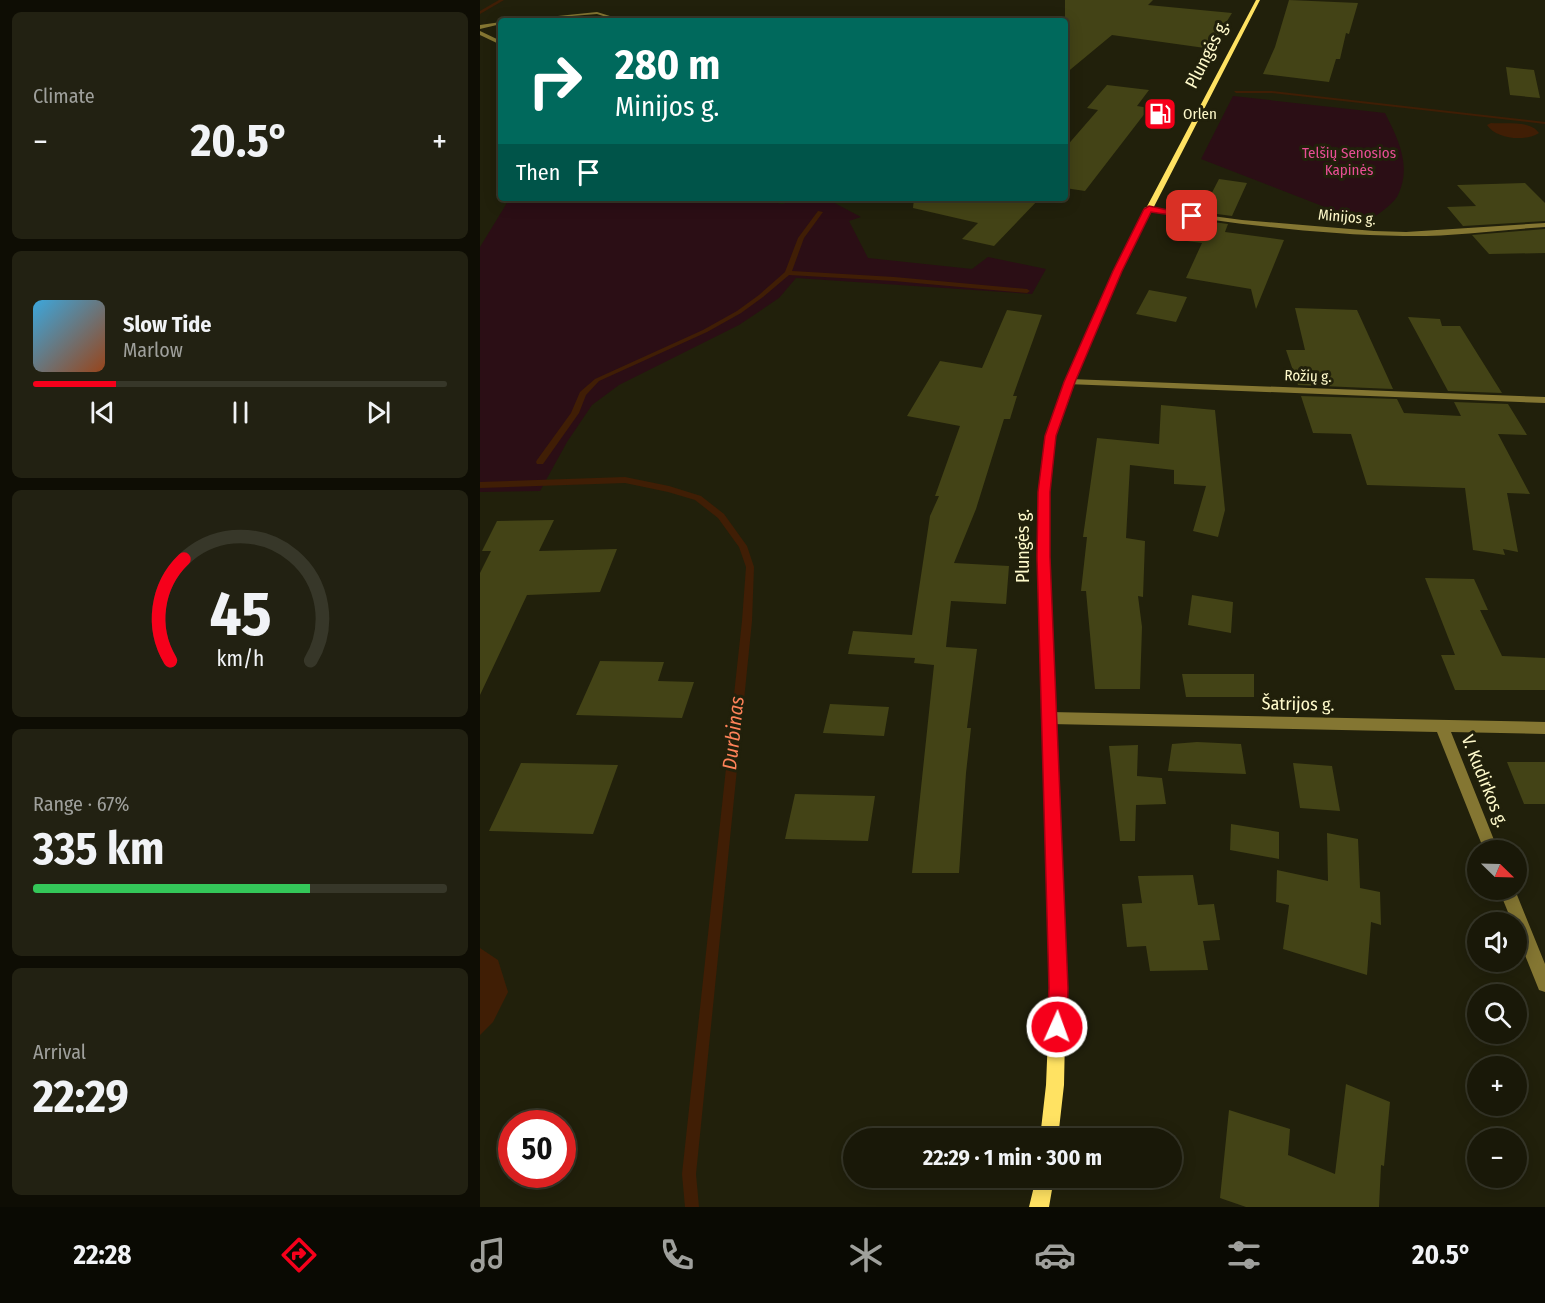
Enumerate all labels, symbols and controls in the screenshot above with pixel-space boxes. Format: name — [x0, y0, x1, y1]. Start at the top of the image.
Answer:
street label: Plungės g. — [1180, 16, 1234, 92]
text: 280 m — [615, 40, 720, 90]
icon: right — [516, 42, 594, 120]
text: Climate — [33, 84, 95, 108]
text: Minijos g. — [615, 91, 719, 123]
fuel station icon: Orlen — [1142, 96, 1178, 132]
place label: Orlen — [1183, 105, 1217, 123]
text: 20.5° — [190, 114, 289, 168]
text: − — [33, 122, 48, 162]
text: + — [432, 122, 447, 162]
park label: Telšių Senosios Kapinės — [1302, 144, 1396, 179]
icon: arrive — [572, 156, 605, 189]
text: Then — [516, 159, 560, 186]
pin — [1166, 190, 1217, 241]
icon: arrive — [1175, 199, 1208, 232]
street label: Minijos g. — [1317, 206, 1377, 228]
text: Slow Tide — [123, 311, 211, 338]
text: Marlow — [123, 338, 183, 362]
street label: Rožių g. — [1284, 366, 1332, 386]
icon: previous — [86, 396, 119, 429]
icon: pause — [224, 396, 257, 429]
icon: next — [362, 396, 395, 429]
street label: Plungės g. — [1012, 509, 1034, 583]
text: 45 — [209, 577, 271, 652]
text: km/h — [216, 646, 264, 672]
street label: Šatrijos g. — [1261, 692, 1335, 716]
water label: Durbinas — [717, 694, 749, 771]
street label: V. Kudirkos g. — [1457, 732, 1514, 830]
text: Range · 67% — [33, 792, 129, 816]
text: 335 km — [33, 822, 164, 876]
north arrow — [1467, 840, 1527, 900]
map controls — [1467, 840, 1527, 1188]
button: sound — [1467, 912, 1527, 972]
button: search — [1467, 984, 1527, 1044]
position arrow — [1025, 995, 1089, 1059]
text: Arrival — [33, 1040, 86, 1064]
button: + — [1467, 1056, 1527, 1116]
text: 22:29 — [33, 1070, 129, 1124]
speed limit sign: 50 — [498, 1110, 576, 1188]
button: − — [1467, 1128, 1527, 1188]
text: 22:29 · 1 min · 300 m — [923, 1144, 1102, 1171]
icon: directions — [278, 1234, 320, 1276]
icon: music — [467, 1234, 509, 1276]
icon: phone — [656, 1234, 698, 1276]
icon: climate — [845, 1234, 887, 1276]
icon: car — [1034, 1234, 1076, 1276]
icon: filters — [1223, 1234, 1265, 1276]
text: 22:28 — [73, 1239, 131, 1271]
text: 20.5° — [1412, 1239, 1471, 1271]

